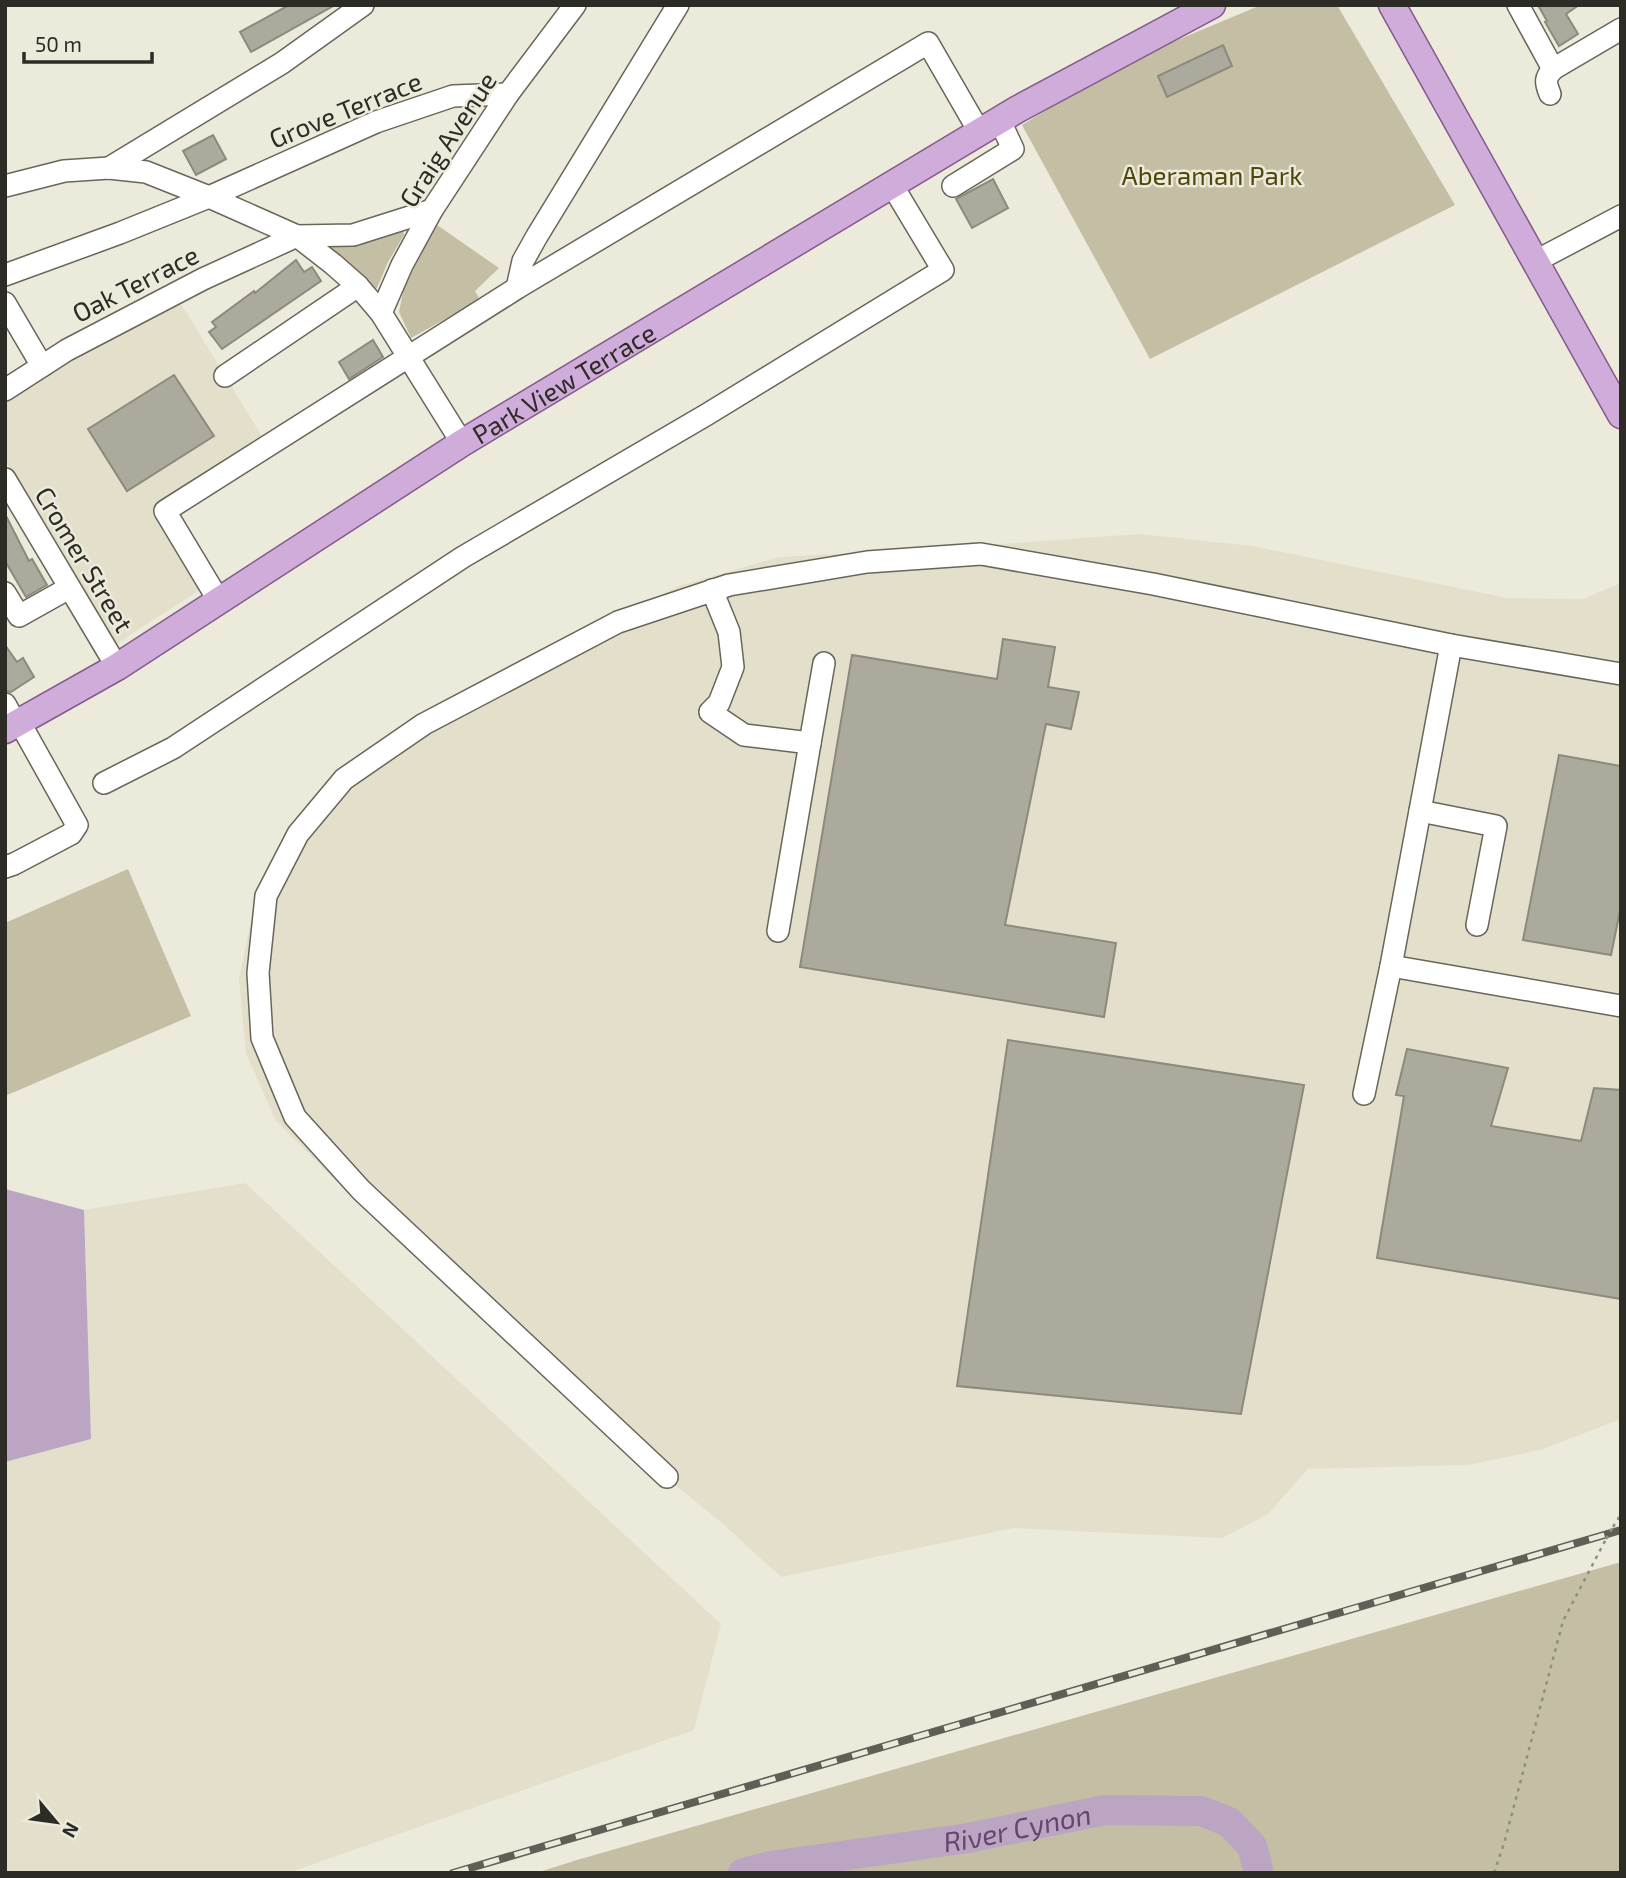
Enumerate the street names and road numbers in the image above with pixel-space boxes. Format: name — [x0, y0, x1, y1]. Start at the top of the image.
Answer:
street label: Grove Terrace — [264, 64, 426, 154]
street label: Graig Avenue — [392, 66, 502, 212]
street label: Oak Terrace — [67, 238, 203, 328]
street label: Park View Terrace — [466, 315, 661, 449]
street label: Cromer Street — [29, 481, 141, 637]

